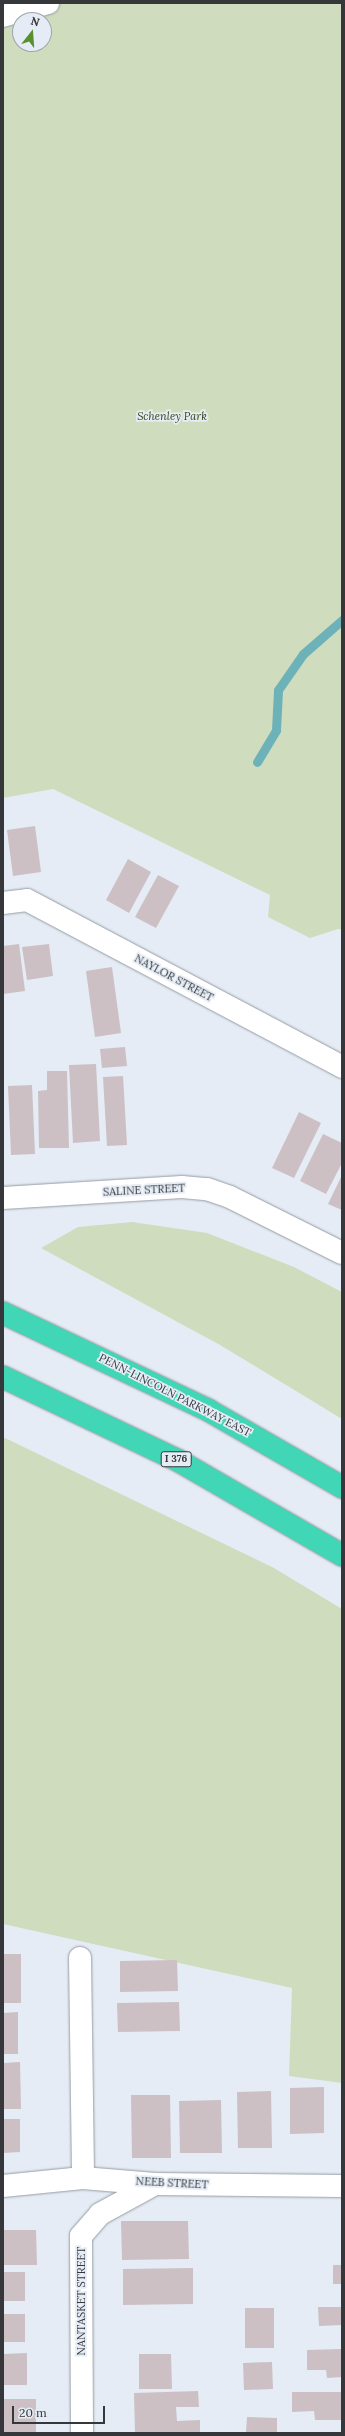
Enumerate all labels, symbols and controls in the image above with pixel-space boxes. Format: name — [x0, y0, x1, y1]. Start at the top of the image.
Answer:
north arrow — [12, 12, 52, 52]
text: N — [29, 14, 41, 29]
park label: Schenley Park — [137, 409, 207, 423]
street label: NAYLOR STREET — [132, 952, 216, 1004]
street label: SALINE STREET — [103, 1181, 185, 1199]
street label: PENN-LINCOLN PARKWAY EAST — [97, 1351, 253, 1439]
road number: I 376 — [160, 1451, 192, 1467]
street label: NEEB STREET — [135, 2175, 209, 2191]
street label: NANTASKET STREET — [74, 2247, 88, 2355]
scale bar — [14, 2398, 107, 2424]
text: 20 m — [19, 2405, 47, 2420]

